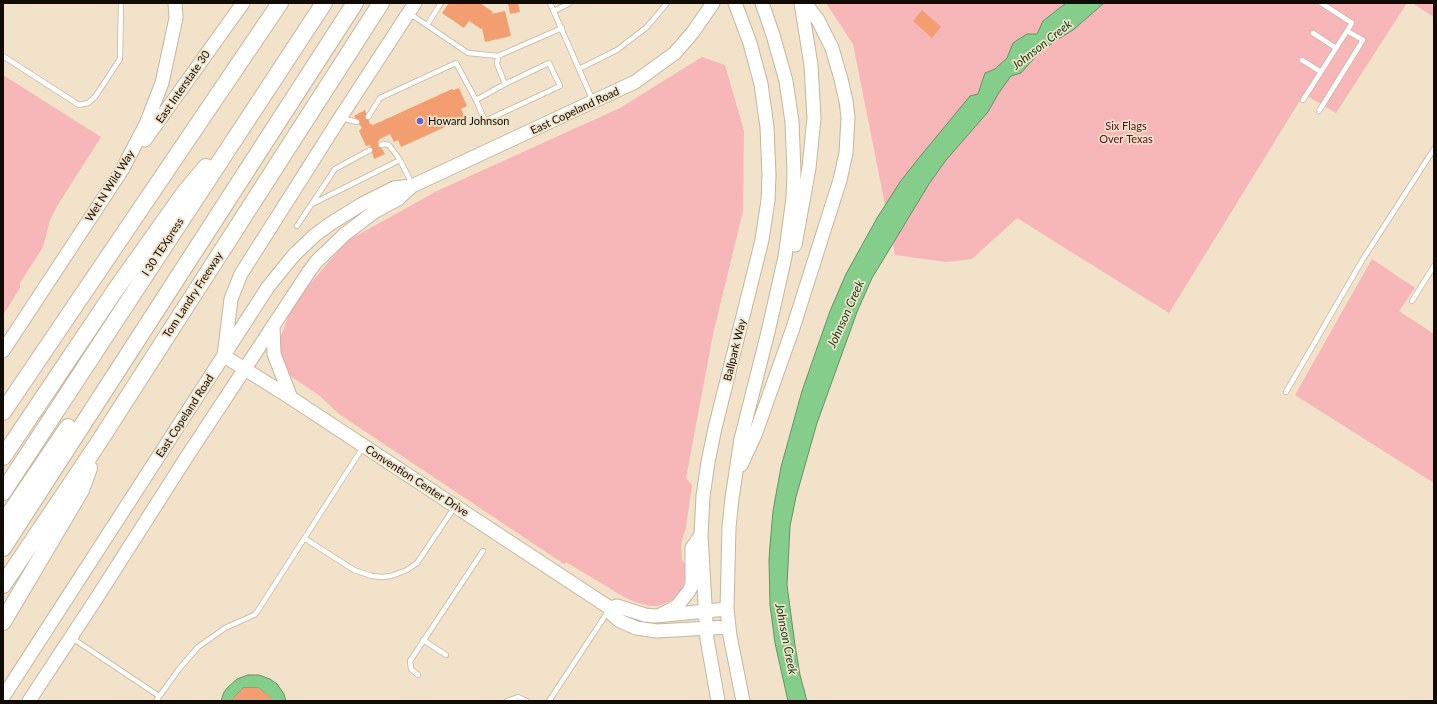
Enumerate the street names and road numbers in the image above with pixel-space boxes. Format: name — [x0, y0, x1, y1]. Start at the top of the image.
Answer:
street label: East Interstate 30 — [153, 48, 213, 126]
street label: East Copeland Road — [529, 85, 621, 137]
street label: Wet N Wild Way — [83, 148, 137, 224]
street label: I 30 TEXpress — [139, 215, 187, 279]
street label: Tom Landry Freeway — [160, 250, 226, 340]
street label: Ballpark Way — [721, 318, 749, 382]
street label: East Copeland Road — [153, 372, 217, 460]
street label: Convention Center Drive — [363, 443, 471, 519]

